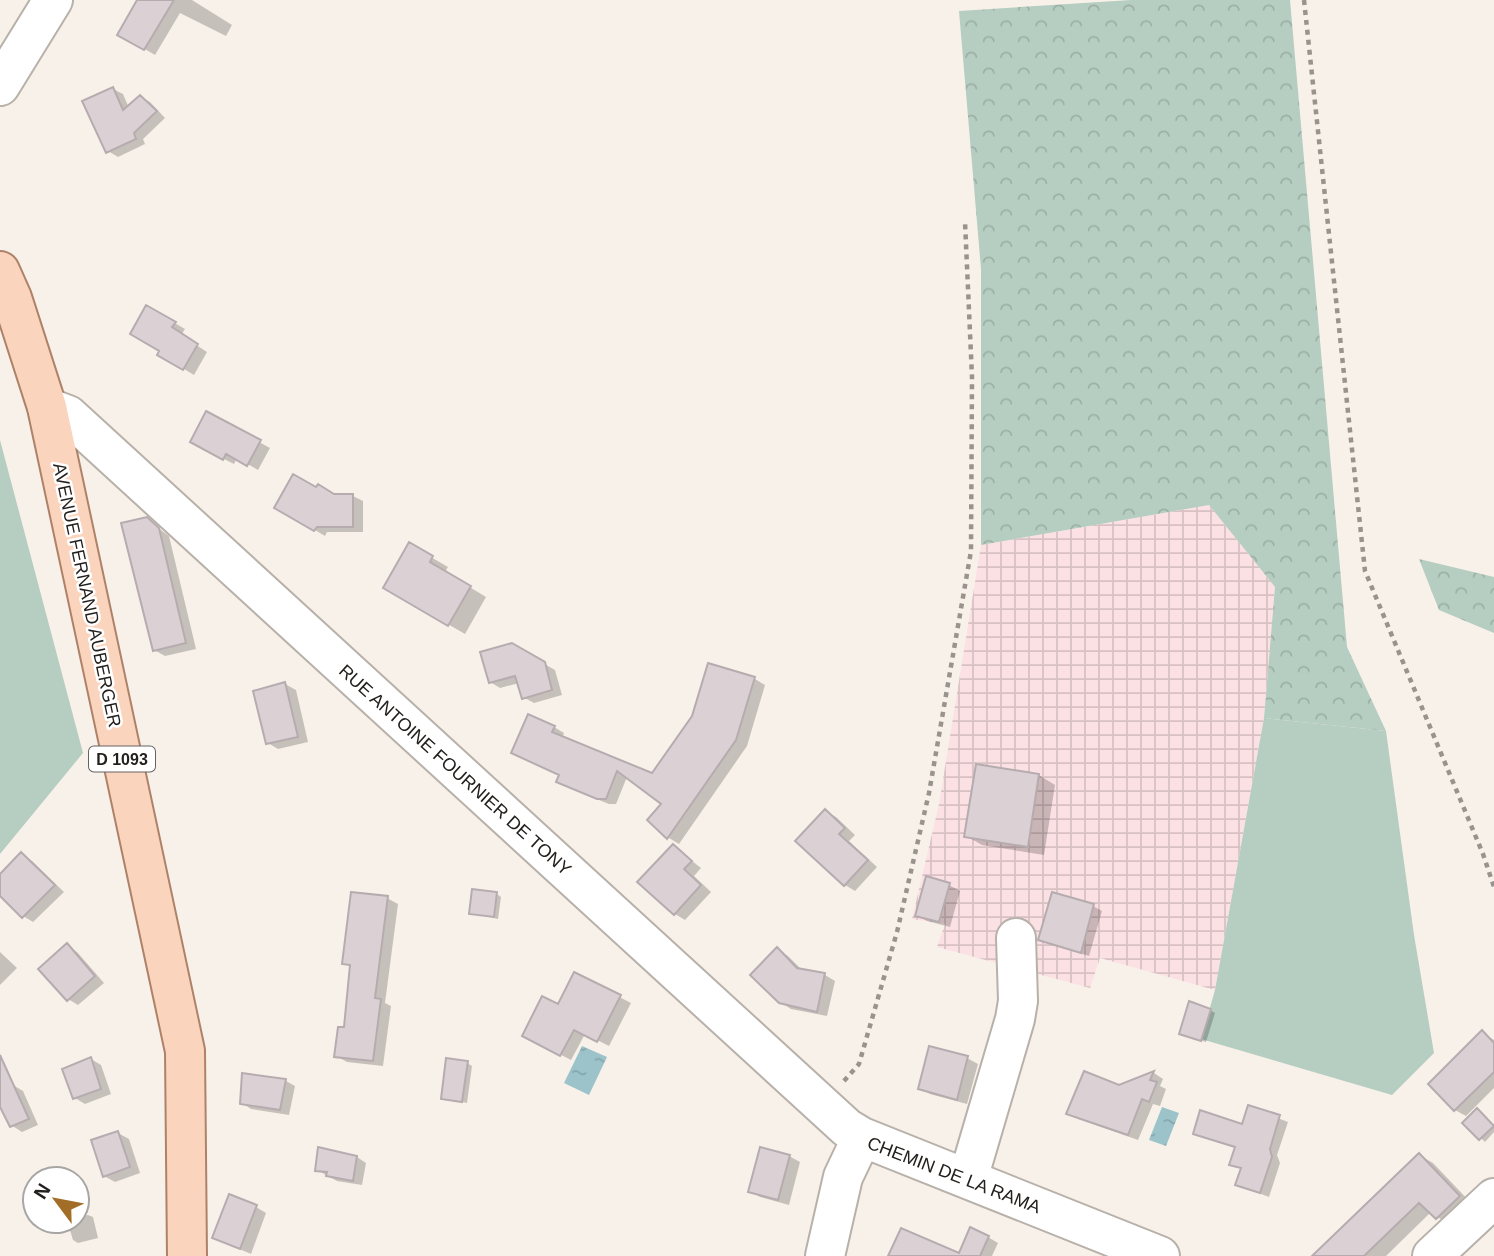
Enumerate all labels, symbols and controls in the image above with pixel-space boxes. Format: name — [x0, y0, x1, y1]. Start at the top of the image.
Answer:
street label: AVENUE FERNAND AUBERGER — [49, 461, 125, 729]
street label: RUE ANTOINE FOURNIER DE TONY — [335, 661, 575, 879]
road number: D 1093 — [89, 746, 155, 772]
street label: CHEMIN DE LA RAMA — [865, 1133, 1043, 1217]
north arrow — [21, 1165, 91, 1235]
text: N — [29, 1180, 55, 1203]

